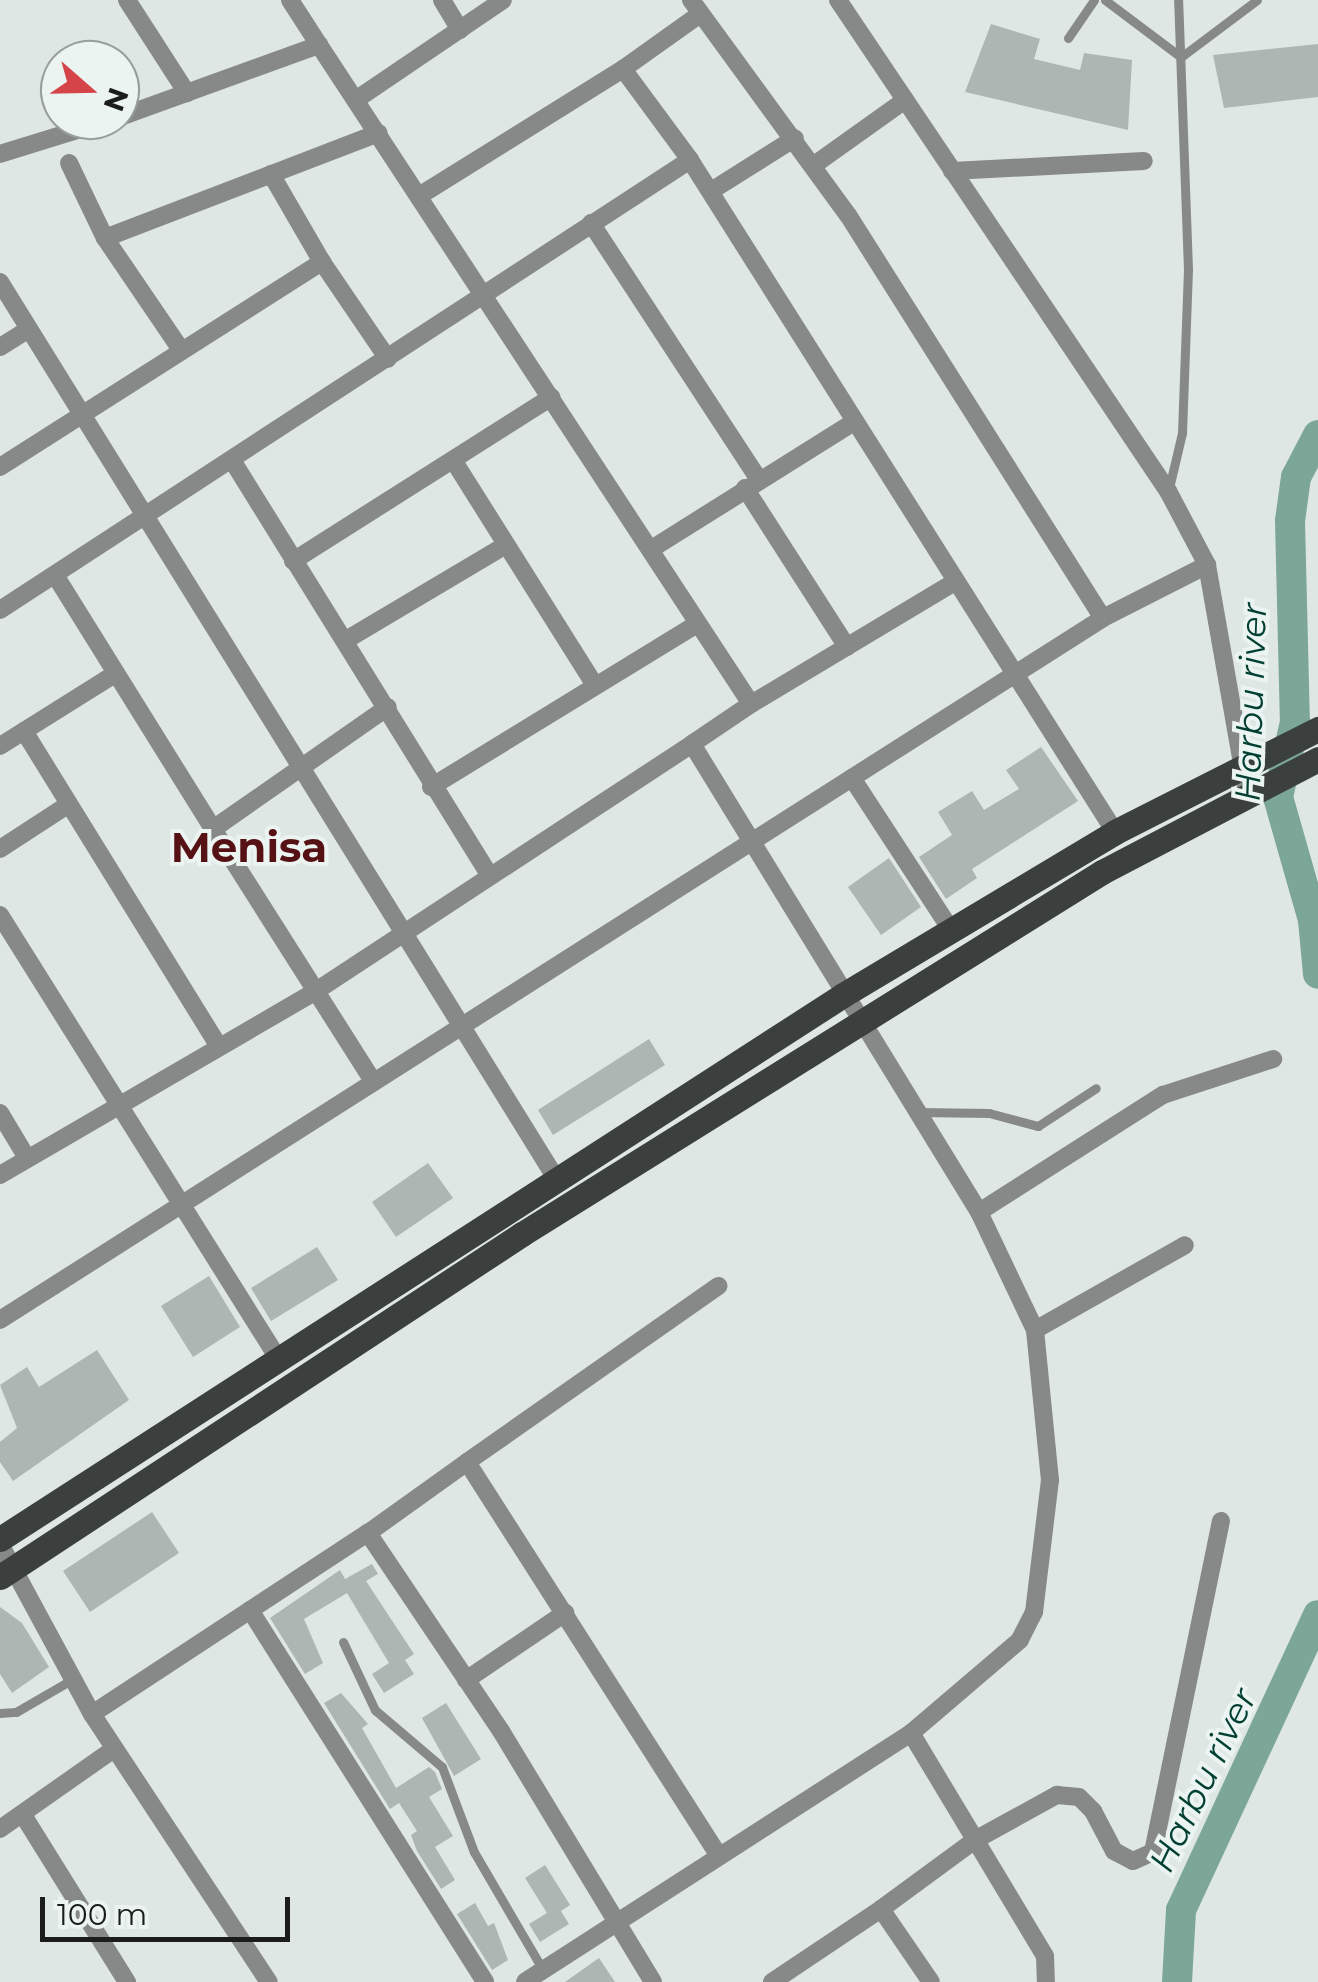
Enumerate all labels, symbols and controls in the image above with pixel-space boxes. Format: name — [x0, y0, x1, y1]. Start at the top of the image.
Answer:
north arrow — [40, 40, 140, 140]
text: N — [96, 83, 136, 116]
water label: Harbu river — [1227, 602, 1275, 802]
district label: Menisa — [171, 822, 327, 872]
water label: Harbu river — [1140, 1681, 1266, 1879]
scale bar — [45, 1877, 295, 1939]
text: 100 m — [57, 1896, 147, 1933]

